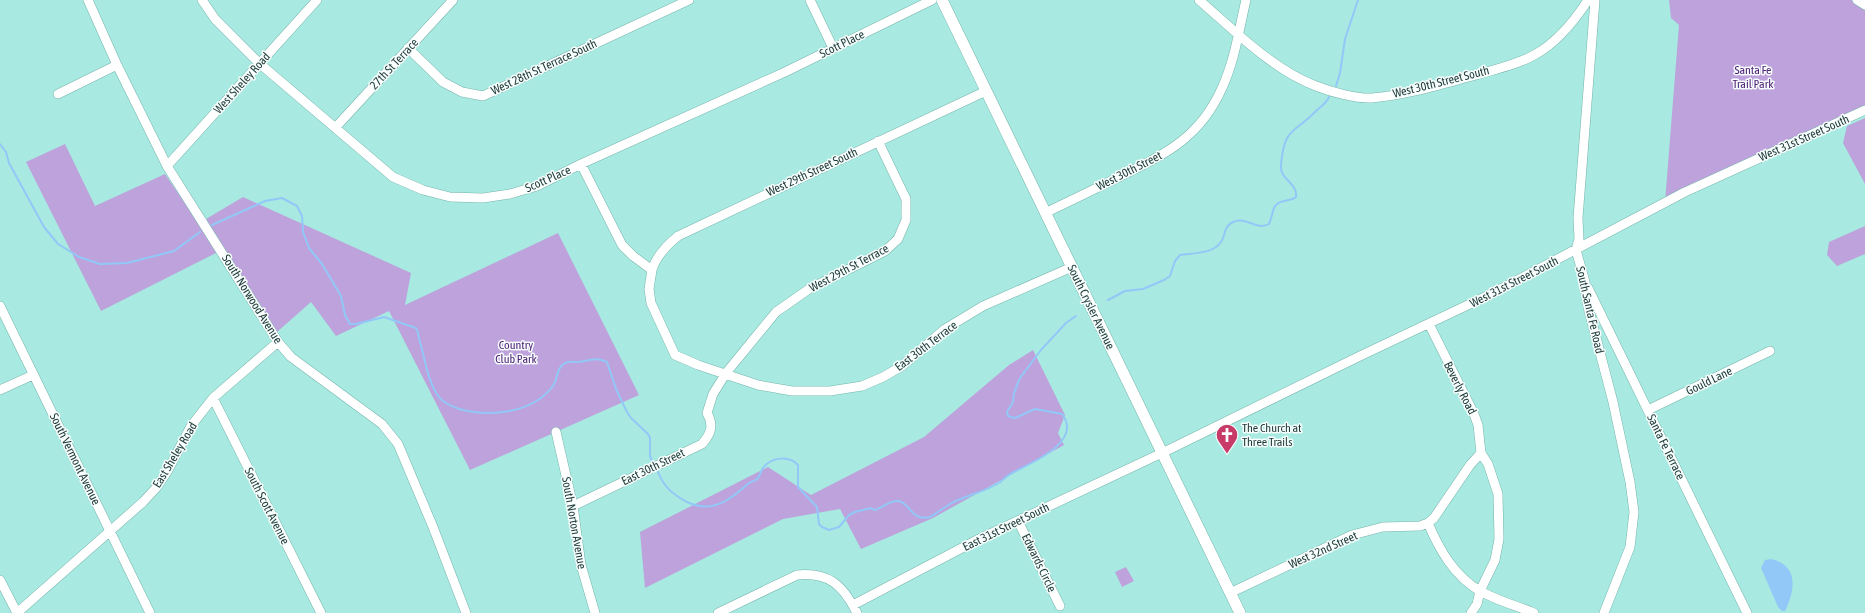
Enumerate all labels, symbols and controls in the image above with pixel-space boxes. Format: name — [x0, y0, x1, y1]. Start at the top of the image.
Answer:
street label: Scott Place — [817, 27, 867, 61]
street label: 27th St Terrace — [367, 36, 421, 92]
street label: West 28th St Terrace South — [489, 36, 599, 98]
street label: West Sheley Road — [211, 50, 273, 116]
street label: West 30th Street South — [1391, 63, 1491, 101]
park label: Santa Fe Trail Park — [1732, 63, 1774, 91]
street label: West 31st Street South — [1757, 112, 1851, 164]
street label: West 29th Street South — [764, 145, 860, 199]
street label: West 30th Street — [1094, 148, 1165, 194]
street label: Scott Place — [523, 163, 573, 195]
street label: West 29th St Terrace — [807, 241, 891, 295]
street label: South Norwood Avenue — [219, 252, 285, 346]
street label: West 31st Street South — [1467, 254, 1561, 310]
street label: South Crysler Avenue — [1064, 262, 1118, 352]
street label: South Santa Fe Road — [1573, 265, 1607, 355]
street label: East 30th Terrace — [892, 318, 960, 374]
park label: Country Club Park — [495, 338, 538, 366]
street label: Beverly Road — [1441, 359, 1479, 417]
street label: Gould Lane — [1684, 364, 1734, 398]
street label: South Vermont Avenue — [47, 411, 103, 507]
street label: Santa Fe Terrace — [1644, 412, 1688, 482]
street label: East Sheley Road — [150, 420, 200, 490]
place label: The Church at Three Trails — [1242, 421, 1302, 449]
church icon: The Church at Three Trails — [1214, 422, 1240, 455]
street label: East 30th Street — [619, 445, 687, 488]
street label: South Scott Avenue — [242, 465, 292, 547]
street label: South Norton Avenue — [559, 476, 589, 570]
street label: East 31st Street South — [961, 500, 1051, 554]
street label: West 32nd Street — [1286, 528, 1360, 571]
street label: Edwards Circle — [1019, 532, 1059, 594]

